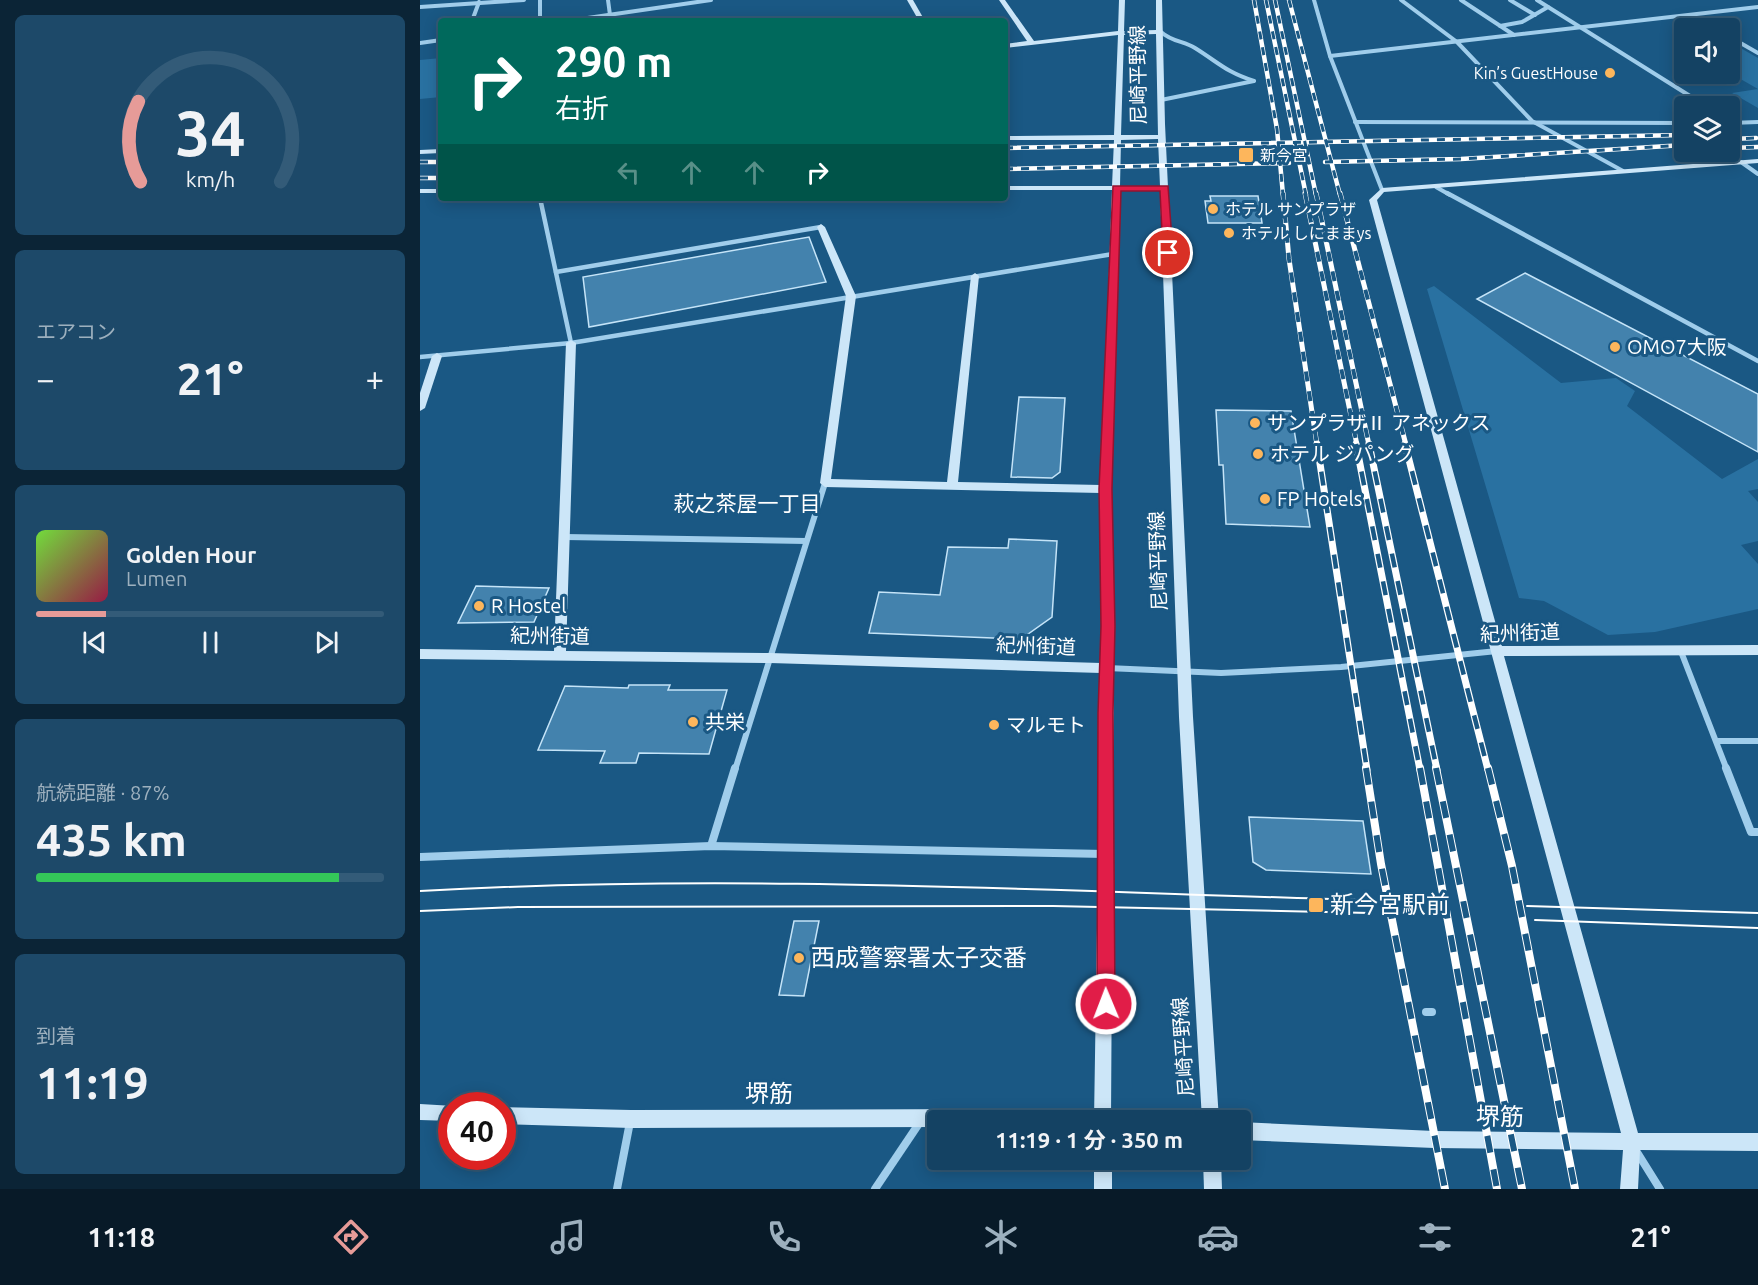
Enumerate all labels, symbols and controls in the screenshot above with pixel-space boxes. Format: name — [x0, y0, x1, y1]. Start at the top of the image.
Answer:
map controls — [1674, 18, 1740, 162]
button: sound — [1674, 18, 1740, 84]
street label: 尼崎平野線 — [1125, 25, 1150, 125]
text: 290 m — [555, 38, 672, 85]
icon: right — [456, 42, 534, 120]
place label: Kin’s GuestHouse — [1474, 64, 1598, 82]
marker: Kin’s GuestHouse — [1603, 66, 1617, 80]
text: 右折 — [555, 93, 609, 123]
button: layers — [1674, 96, 1740, 162]
text: 34 — [175, 98, 245, 168]
marker: 新今宮 — [1237, 146, 1255, 164]
place label: 新今宮 — [1260, 146, 1308, 164]
icon: left — [612, 156, 645, 189]
icon: ahead — [675, 156, 708, 189]
icon: ahead — [738, 156, 771, 189]
icon: right — [801, 156, 834, 189]
text: km/h — [185, 167, 235, 191]
place label: ホテル サンプラザ — [1225, 200, 1356, 218]
marker: ホテル サンプラザ — [1206, 202, 1220, 216]
place label: ホテル しにままys — [1241, 224, 1371, 242]
marker: ホテル しにままys — [1222, 226, 1236, 240]
pin — [1142, 227, 1193, 278]
icon: arrive — [1151, 236, 1184, 269]
text: エアコン — [36, 320, 116, 343]
place label: OMO7大阪 — [1627, 335, 1727, 358]
marker: OMO7大阪 — [1608, 340, 1622, 354]
text: 21° — [177, 353, 243, 404]
text: − — [36, 360, 55, 397]
text: + — [365, 360, 384, 397]
place label: サンプラザⅡ アネックス — [1267, 411, 1490, 434]
marker: サンプラザⅡ アネックス — [1248, 416, 1262, 430]
place label: ホテル ジパング — [1270, 442, 1414, 465]
marker: ホテル ジパング — [1251, 447, 1265, 461]
place label: FP Hotels — [1277, 487, 1362, 510]
district label: 萩之茶屋一丁目 — [674, 491, 821, 515]
marker: FP Hotels — [1258, 492, 1272, 506]
street label: 尼崎平野線 — [1144, 511, 1171, 611]
text: Golden Hour — [126, 542, 256, 567]
text: Lumen — [126, 567, 187, 590]
place label: R Hostel — [491, 594, 566, 617]
marker: R Hostel — [472, 599, 486, 613]
street label: 紀州街道 — [1480, 620, 1560, 645]
street label: 紀州街道 — [510, 623, 590, 648]
icon: previous — [78, 626, 111, 659]
icon: pause — [194, 626, 227, 659]
icon: next — [310, 626, 343, 659]
street label: 紀州街道 — [996, 633, 1076, 658]
place label: 共栄 — [705, 710, 745, 733]
place label: マルモト — [1006, 713, 1086, 736]
marker: 共栄 — [686, 715, 700, 729]
marker: マルモト — [987, 718, 1001, 732]
text: 航続距離 · 87% — [36, 781, 169, 804]
text: 435 km — [36, 814, 187, 865]
place label: 新今宮駅前 — [1330, 891, 1450, 918]
marker: 新今宮駅前 — [1307, 896, 1325, 914]
place label: 西成警察署太子交番 — [811, 944, 1027, 971]
marker: 西成警察署太子交番 — [792, 951, 806, 965]
position arrow — [1074, 972, 1138, 1036]
street label: 尼崎平野線 — [1168, 996, 1197, 1098]
text: 到着 — [36, 1024, 76, 1047]
text: 11:19 — [36, 1057, 149, 1108]
street label: 堺筋 — [745, 1080, 793, 1107]
speed limit sign: 40 — [438, 1092, 516, 1170]
street label: 堺筋 — [1476, 1103, 1524, 1130]
text: 11:19 · 1 分 · 350 m — [995, 1127, 1183, 1152]
icon: directions — [330, 1216, 372, 1258]
icon: music — [547, 1216, 589, 1258]
icon: phone — [763, 1216, 805, 1258]
icon: climate — [980, 1216, 1022, 1258]
icon: car — [1197, 1216, 1239, 1258]
icon: filters — [1414, 1216, 1456, 1258]
text: 11:18 — [87, 1222, 155, 1252]
text: 21° — [1631, 1222, 1671, 1252]

